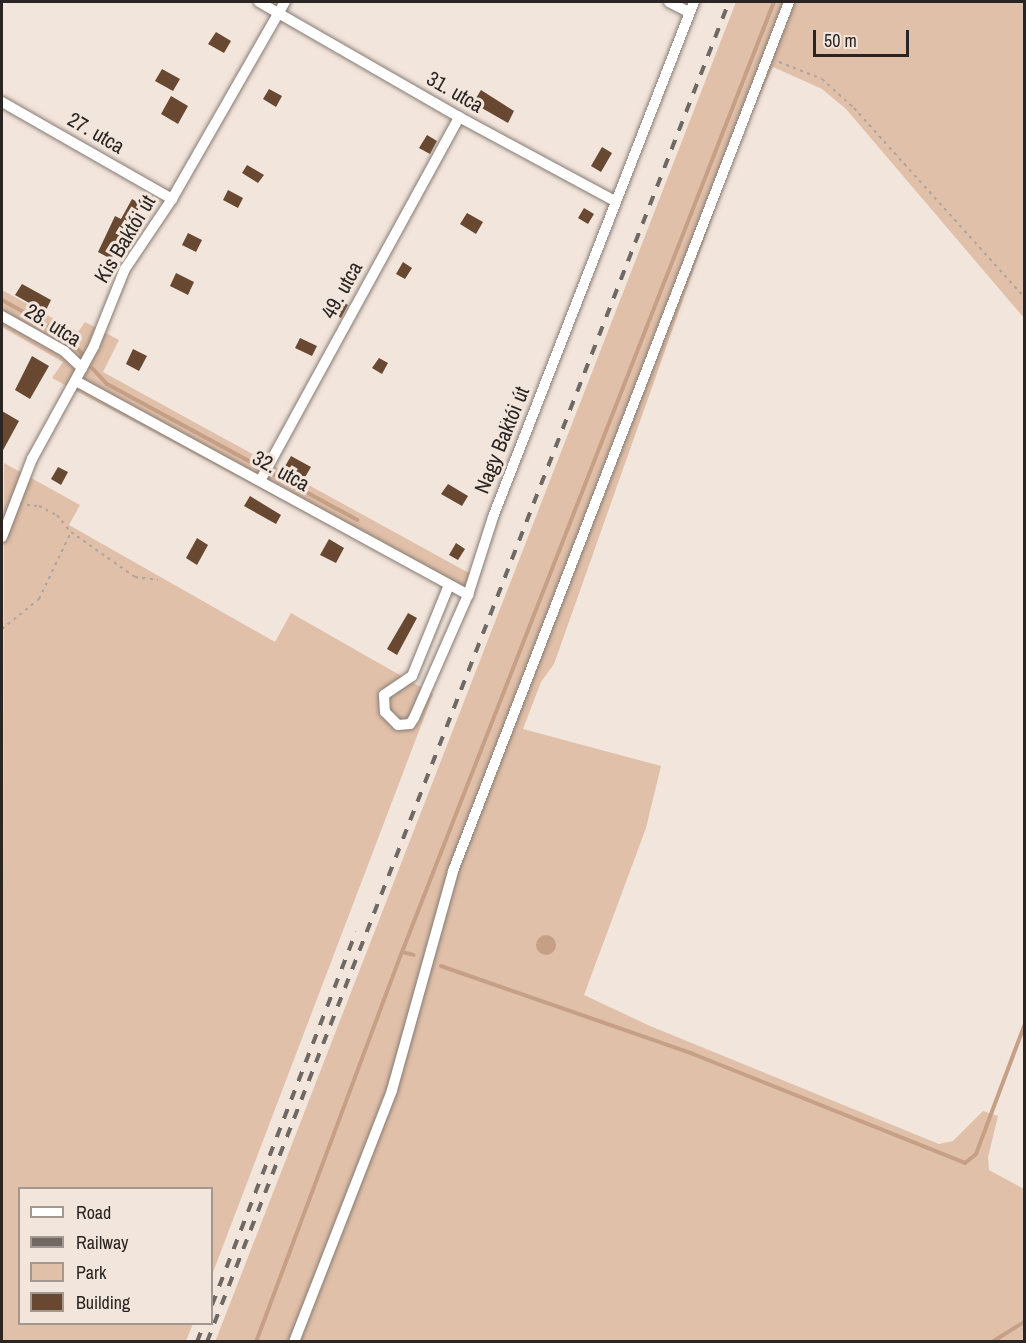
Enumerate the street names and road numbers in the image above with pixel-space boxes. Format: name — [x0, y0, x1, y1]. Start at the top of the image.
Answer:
street label: 31. utca — [422, 66, 488, 118]
street label: 27. utca — [63, 107, 129, 159]
street label: Kis Baktói út — [89, 191, 161, 287]
street label: 49. utca — [316, 257, 368, 323]
street label: 28. utca — [20, 298, 86, 352]
street label: Nagy Baktói út — [469, 383, 535, 497]
street label: 32. utca — [248, 445, 314, 497]

